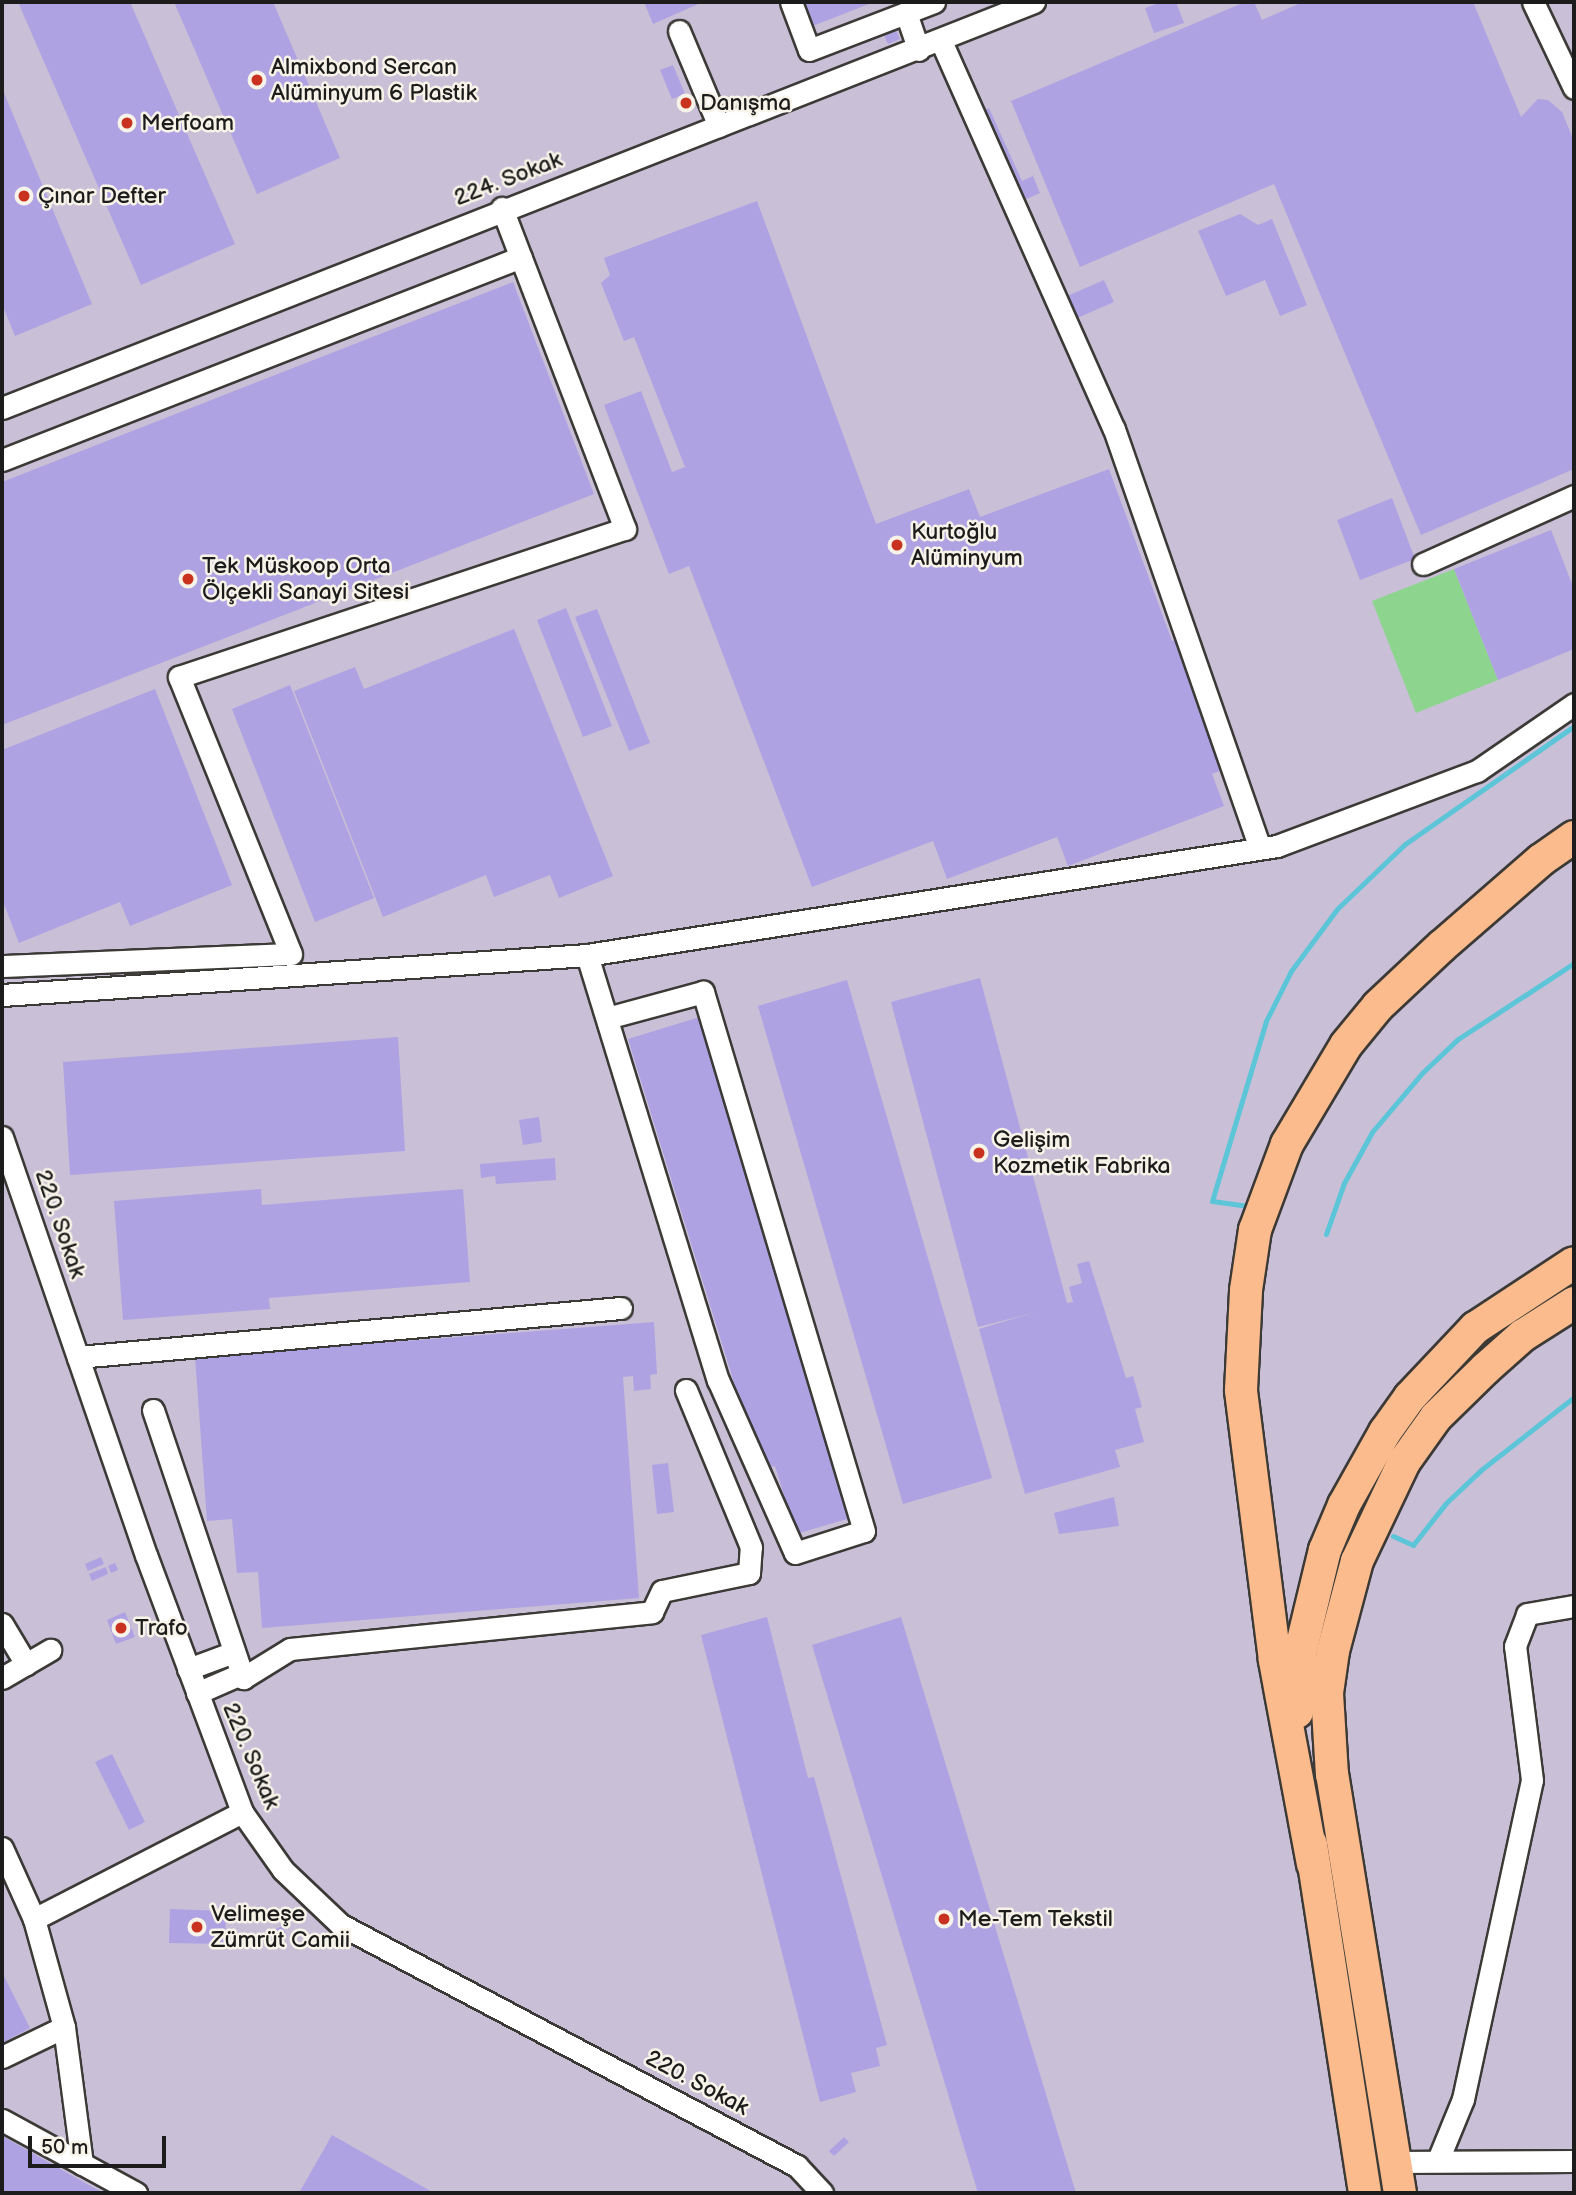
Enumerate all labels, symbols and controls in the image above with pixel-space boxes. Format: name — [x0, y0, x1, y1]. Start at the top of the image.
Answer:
place label: Almixbond Sercan Alüminyum 6 Plastik — [271, 53, 477, 107]
marker: Almixbond Sercan Alüminyum 6 Plastik — [249, 72, 265, 88]
place label: Danışma — [700, 89, 791, 117]
marker: Danışma — [678, 95, 694, 111]
place label: Merfoam — [141, 109, 234, 137]
marker: Merfoam — [119, 115, 135, 131]
street label: 224. Sokak — [450, 146, 566, 212]
place label: Çınar Defter — [38, 182, 166, 210]
marker: Çınar Defter — [16, 188, 32, 204]
place label: Kurtoğlu Alüminyum — [911, 518, 1023, 572]
marker: Kurtoğlu Alüminyum — [889, 537, 905, 553]
place label: Tek Müskoop Orta Ölçekli Sanayi Sitesi — [202, 552, 410, 606]
marker: Tek Müskoop Orta Ölçekli Sanayi Sitesi — [180, 571, 196, 587]
place label: Gelişim Kozmetik Fabrika — [993, 1126, 1171, 1180]
marker: Gelişim Kozmetik Fabrika — [971, 1145, 987, 1161]
street label: 220. Sokak — [28, 1166, 92, 1282]
place label: Trafo — [135, 1614, 188, 1642]
marker: Trafo — [113, 1620, 129, 1636]
street label: 220. Sokak — [216, 1698, 286, 1814]
place label: Velimeşe Zümrüt Camii — [211, 1900, 350, 1954]
place label: Me-Tem Tekstil — [958, 1905, 1114, 1933]
marker: Me-Tem Tekstil — [936, 1911, 952, 1927]
marker: Velimeşe Zümrüt Camii — [189, 1919, 205, 1935]
street label: 220. Sokak — [640, 2044, 754, 2122]
scale bar — [32, 2122, 170, 2166]
text: 50 m — [41, 2135, 88, 2160]

